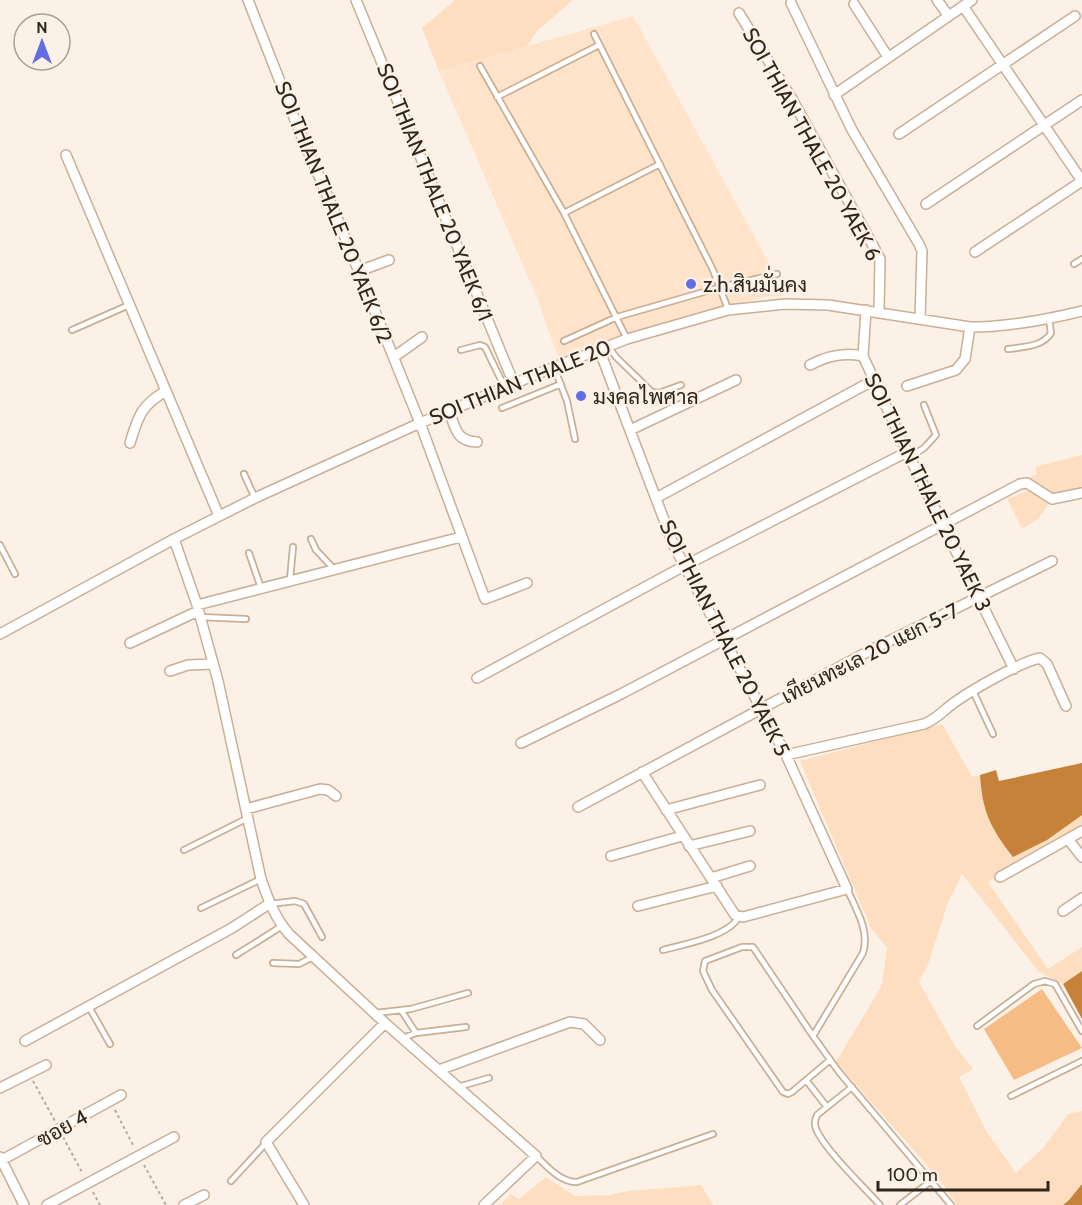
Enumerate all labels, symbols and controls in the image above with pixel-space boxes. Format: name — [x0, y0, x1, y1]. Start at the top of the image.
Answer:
north arrow — [12, 12, 72, 72]
text: N — [36, 18, 48, 37]
street label: SOI THIAN THALE 20 YAEK 6 — [738, 23, 887, 265]
street label: SOI THIAN THALE 20 YAEK 6/1 — [372, 59, 498, 325]
street label: SOI THIAN THALE 20 YAEK 6/2 — [270, 78, 398, 346]
place label: z.h.สินมั่นคง — [703, 265, 807, 297]
marker: z.h.สินมั่นคง — [684, 277, 698, 291]
street label: SOI THIAN THALE 20 — [425, 334, 615, 430]
street label: SOI THIAN THALE 20 YAEK 3 — [859, 369, 997, 615]
place label: มงคลไพศาล — [593, 384, 699, 409]
marker: มงคลไพศาล — [574, 389, 588, 403]
street label: SOI THIAN THALE 20 YAEK 5 — [654, 516, 796, 760]
street label: เทียนทะเล 20 แยก 5-7 — [777, 597, 963, 709]
street label: ซอย 4 — [32, 1104, 92, 1152]
scale bar — [878, 1154, 1048, 1192]
text: 100 m — [887, 1164, 938, 1186]

